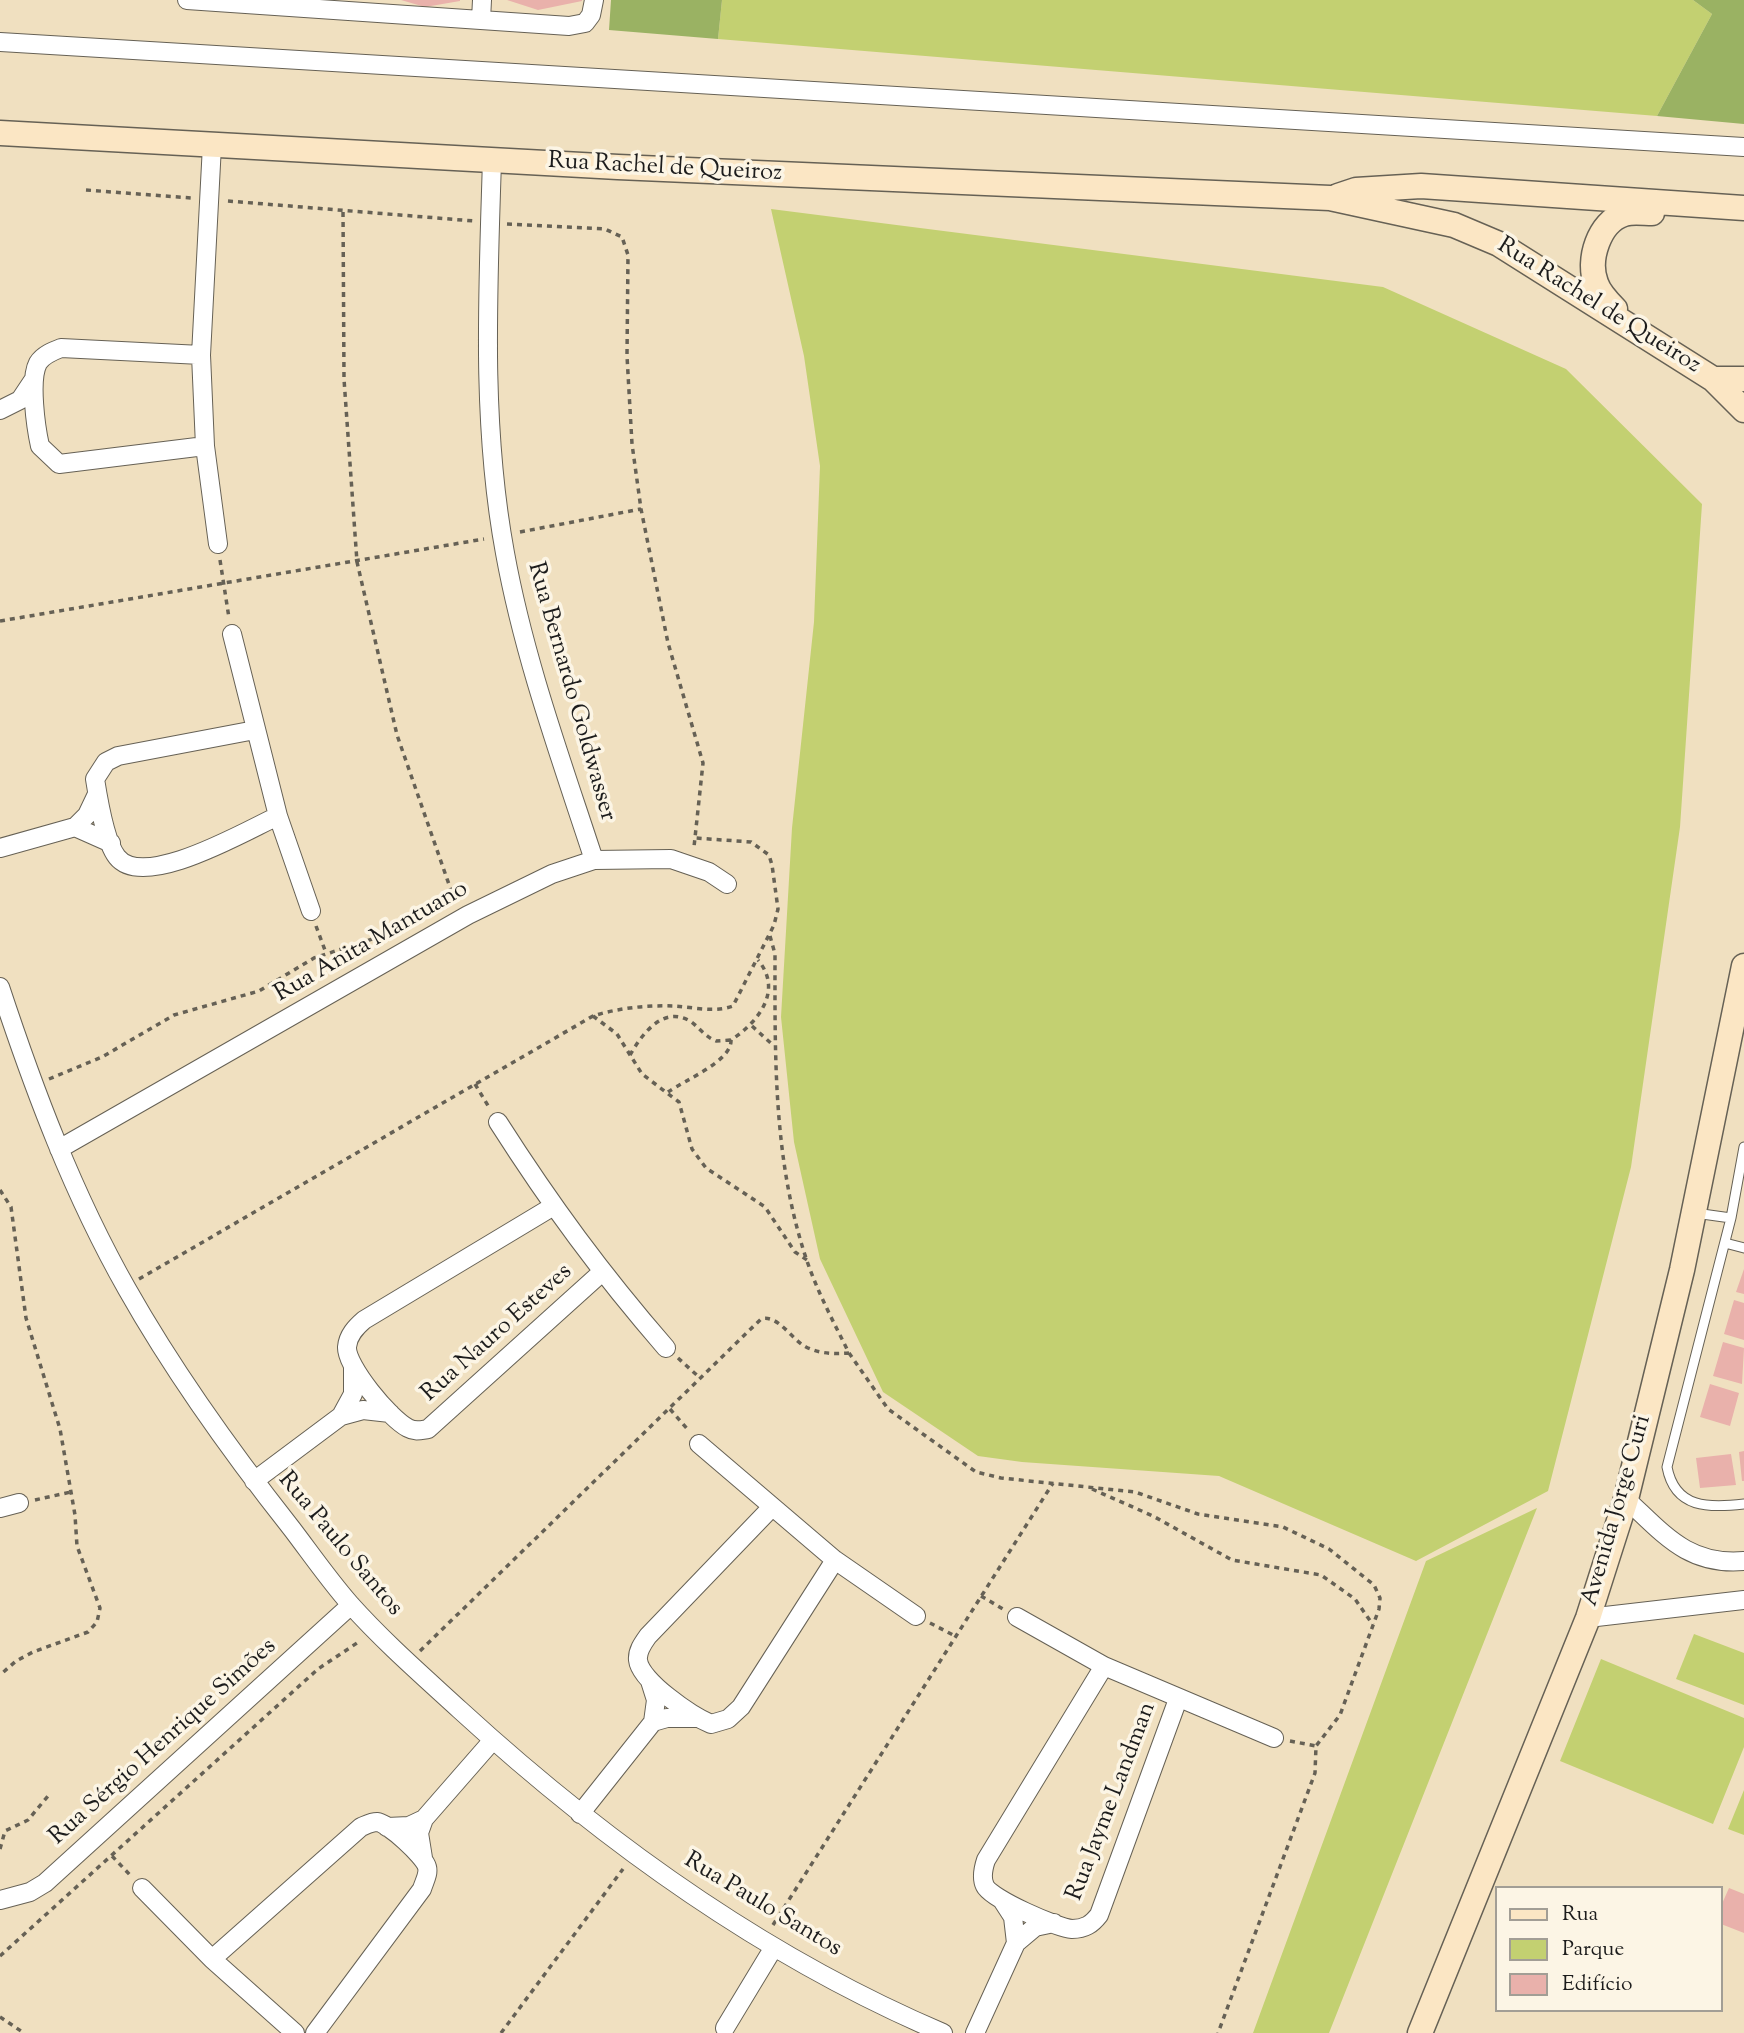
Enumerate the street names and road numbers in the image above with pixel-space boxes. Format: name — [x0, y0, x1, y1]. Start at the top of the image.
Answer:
street label: Rua Rachel de Queiroz — [547, 148, 783, 190]
street label: Rua Rachel de Queiroz — [1491, 233, 1705, 381]
street label: Rua Bernardo Goldwasser — [519, 559, 621, 825]
street label: Rua Anita Mantuano — [270, 876, 474, 1010]
street label: Rua Nauro Esteves — [417, 1259, 579, 1409]
street label: Avenida Jorge Curi — [1577, 1412, 1659, 1610]
street label: Rua Paulo Santos — [270, 1467, 408, 1623]
street label: Rua Sérgio Henrique Simões — [45, 1634, 283, 1852]
street label: Rua Jayme Landman — [1062, 1699, 1164, 1905]
street label: Rua Paulo Santos — [678, 1848, 846, 1964]

